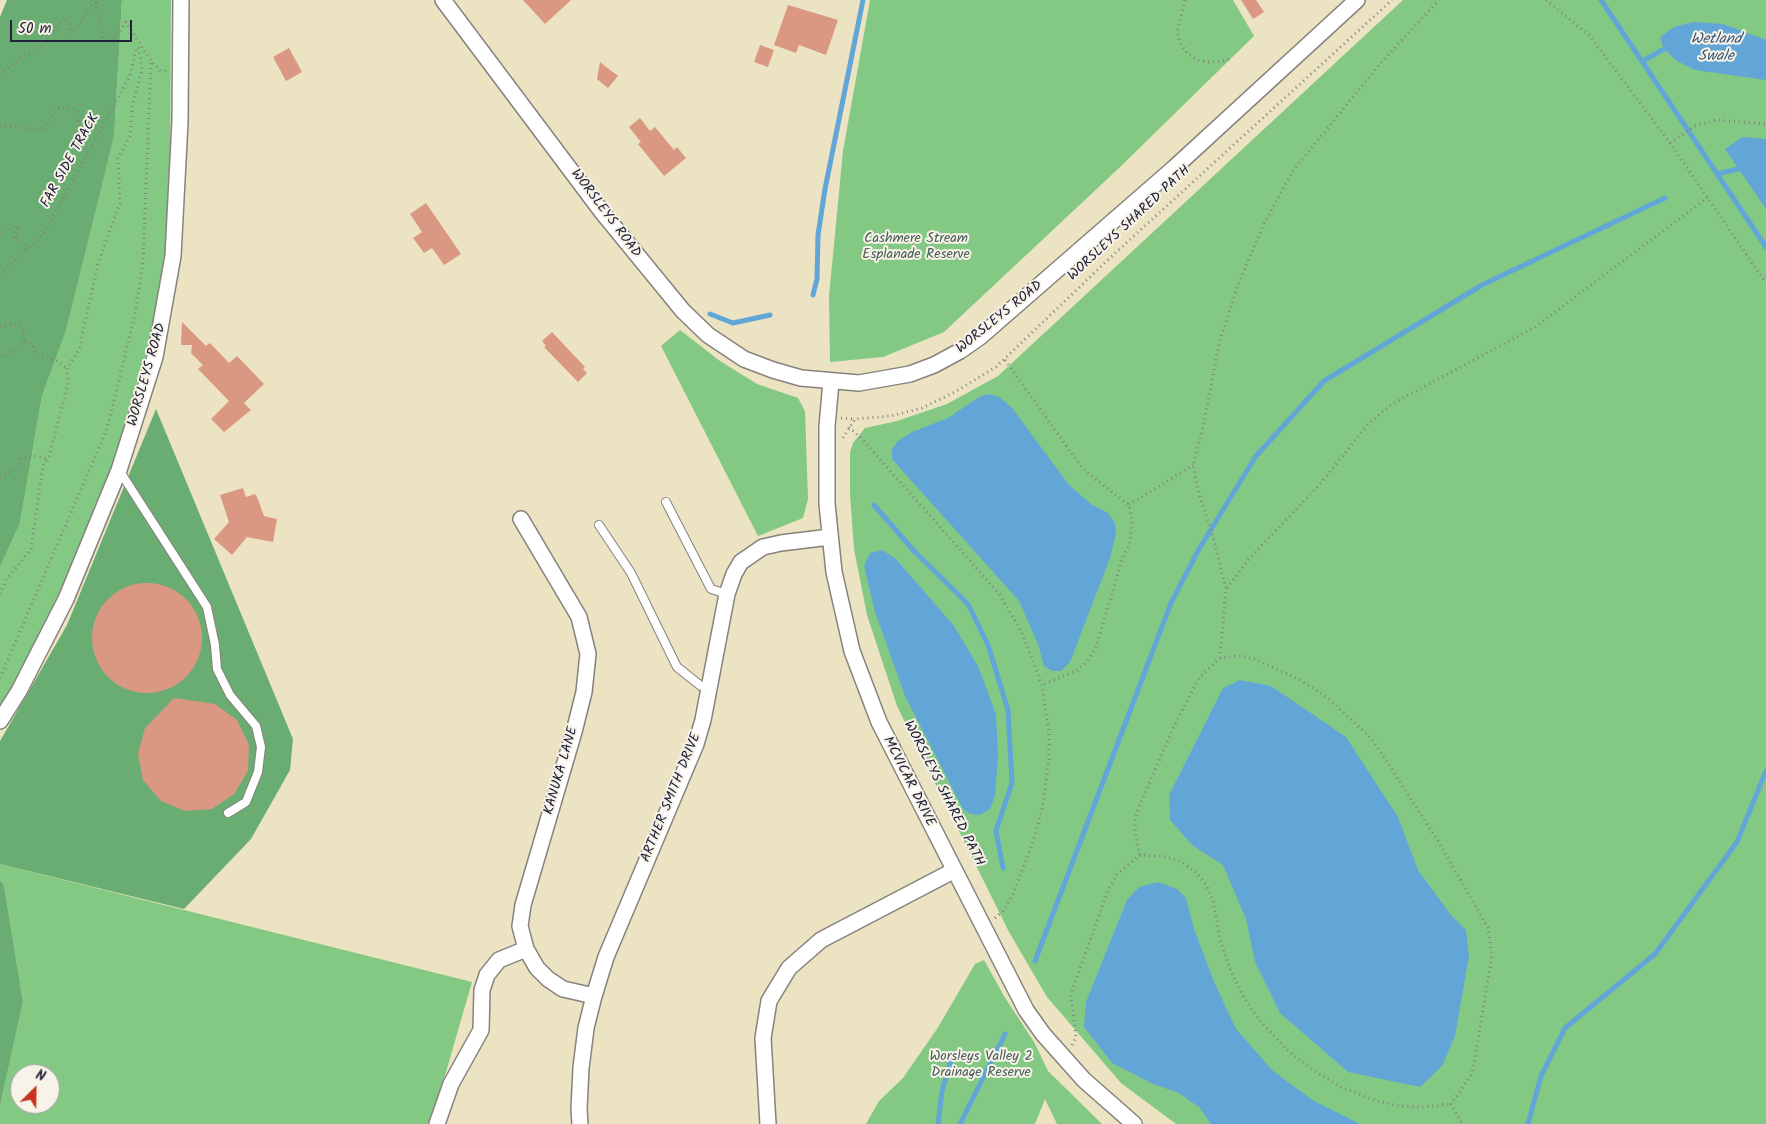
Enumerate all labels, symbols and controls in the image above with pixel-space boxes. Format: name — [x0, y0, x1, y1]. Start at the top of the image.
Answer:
scale bar — [12, 10, 135, 42]
text: 50 m — [18, 17, 52, 41]
water label: Wetland Swale — [1691, 31, 1741, 66]
street label: FAR SIDE TRACK — [38, 111, 104, 211]
street label: WORSLEYS SHARED PATH — [1065, 163, 1195, 285]
street label: WORSLEYS ROAD — [566, 166, 644, 262]
park label: Cashmere Stream Esplanade Reserve — [862, 232, 970, 264]
street label: WORSLEYS ROAD — [953, 278, 1047, 358]
street label: WORSLEYS ROAD — [125, 322, 171, 428]
street label: WORSLEYS SHARED PATH — [899, 718, 987, 870]
street label: KANUKA LANE — [541, 725, 583, 817]
street label: ARTHER SMITH DRIVE — [638, 731, 706, 865]
street label: MCVICAR DRIVE — [878, 734, 938, 830]
park label: Worsleys Valley 2 Drainage Reserve — [929, 1050, 1033, 1082]
north arrow — [10, 1064, 60, 1114]
text: N — [32, 1064, 49, 1088]

